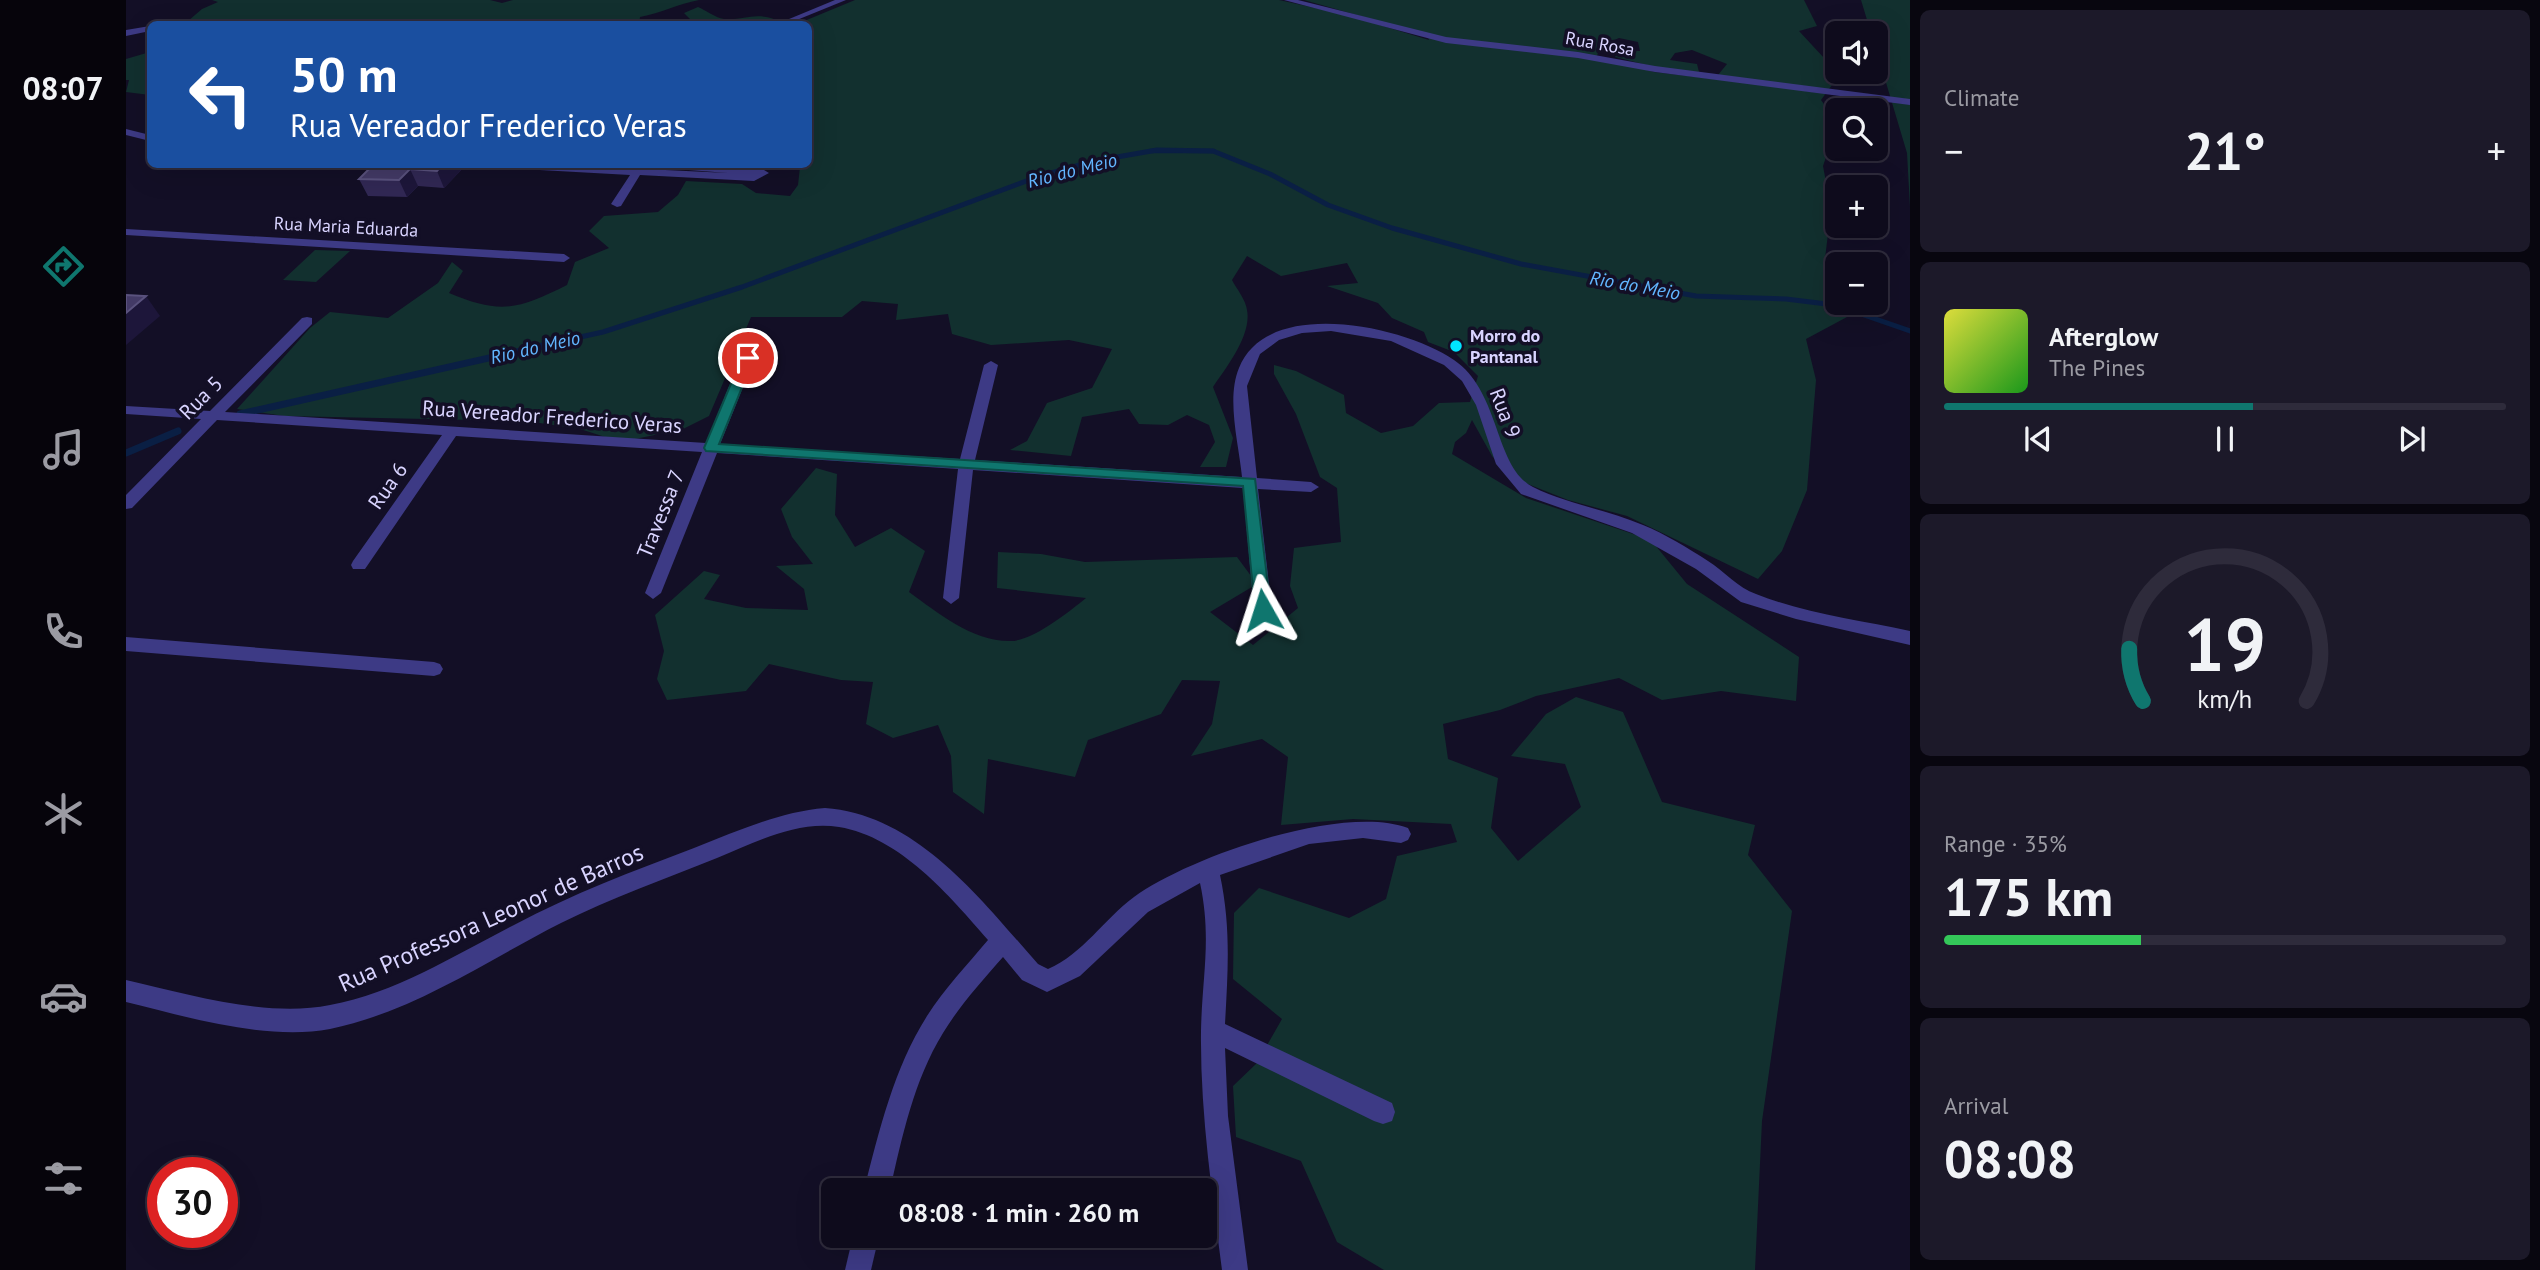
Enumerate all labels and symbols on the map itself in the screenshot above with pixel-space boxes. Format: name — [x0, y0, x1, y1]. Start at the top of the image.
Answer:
street label: Rua Rosa — [1564, 26, 1637, 61]
water label: Rio do Meio — [1025, 147, 1119, 193]
street label: Rua Maria Eduarda — [273, 211, 419, 242]
water label: Rio do Meio — [1588, 265, 1682, 305]
place label: Morro do Pantanal — [1470, 324, 1541, 368]
water label: Rio do Meio — [488, 325, 582, 369]
pin — [718, 328, 778, 388]
marker: Morro do Pantanal — [1448, 338, 1464, 354]
street label: Rua 5 — [173, 370, 228, 425]
street label: Rua 9 — [1484, 384, 1527, 442]
street label: Rua Vereador Frederico Veras — [421, 394, 683, 439]
street label: Rua 6 — [362, 457, 413, 514]
street label: Travessa 7 — [631, 466, 690, 562]
position arrow — [1226, 573, 1300, 647]
street label: Rua Professora Leonor de Barros — [333, 836, 648, 999]
speed limit sign: 30 — [147, 1157, 238, 1248]

